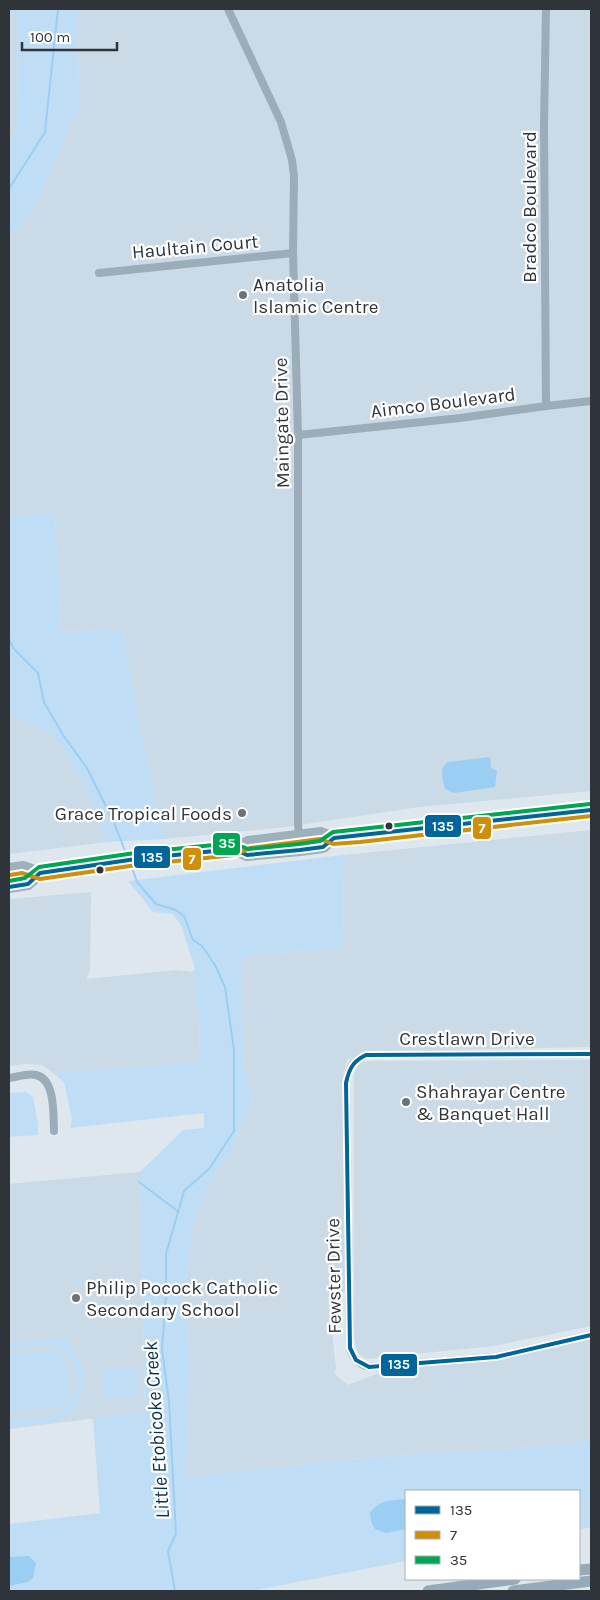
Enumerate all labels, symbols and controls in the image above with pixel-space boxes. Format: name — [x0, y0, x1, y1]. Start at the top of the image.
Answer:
scale bar — [22, 20, 118, 52]
text: 100 m — [30, 28, 70, 46]
street label: Bradco Boulevard — [519, 131, 541, 283]
street label: Haultain Court — [131, 231, 259, 263]
place label: Anatolia Islamic Centre — [253, 274, 378, 318]
marker: Anatolia Islamic Centre — [237, 289, 249, 301]
street label: Maingate Drive — [270, 357, 294, 488]
street label: Aimco Boulevard — [369, 383, 517, 423]
place label: Grace Tropical Foods — [55, 803, 232, 825]
marker: Grace Tropical Foods — [236, 807, 248, 819]
line badge: 135 — [424, 814, 462, 838]
line badge: 7 — [472, 816, 492, 840]
text: 135 — [432, 818, 454, 835]
text: 7 — [479, 820, 486, 837]
unlabelled marker — [384, 821, 394, 831]
line badge: 35 — [212, 832, 241, 856]
text: 35 — [219, 835, 235, 852]
line badge: 135 — [133, 845, 171, 869]
line badge: 7 — [182, 847, 202, 871]
text: 135 — [141, 849, 163, 866]
text: 7 — [189, 851, 196, 868]
unlabelled marker — [95, 865, 105, 875]
street label: Crestlawn Drive — [399, 1028, 535, 1050]
place label: Shahrayar Centre & Banquet Hall — [416, 1081, 566, 1125]
marker: Shahrayar Centre & Banquet Hall — [400, 1096, 412, 1108]
street label: Fewster Drive — [322, 1218, 346, 1334]
place label: Philip Pocock Catholic Secondary School — [86, 1277, 278, 1321]
marker: Philip Pocock Catholic Secondary School — [70, 1292, 82, 1304]
water label: Little Etobicoke Creek — [139, 1340, 174, 1519]
line badge: 135 — [380, 1353, 418, 1377]
text: 135 — [388, 1356, 410, 1373]
legend — [405, 1490, 580, 1580]
text: 135 — [450, 1501, 472, 1519]
text: 7 — [450, 1526, 457, 1544]
text: 35 — [450, 1551, 467, 1569]

